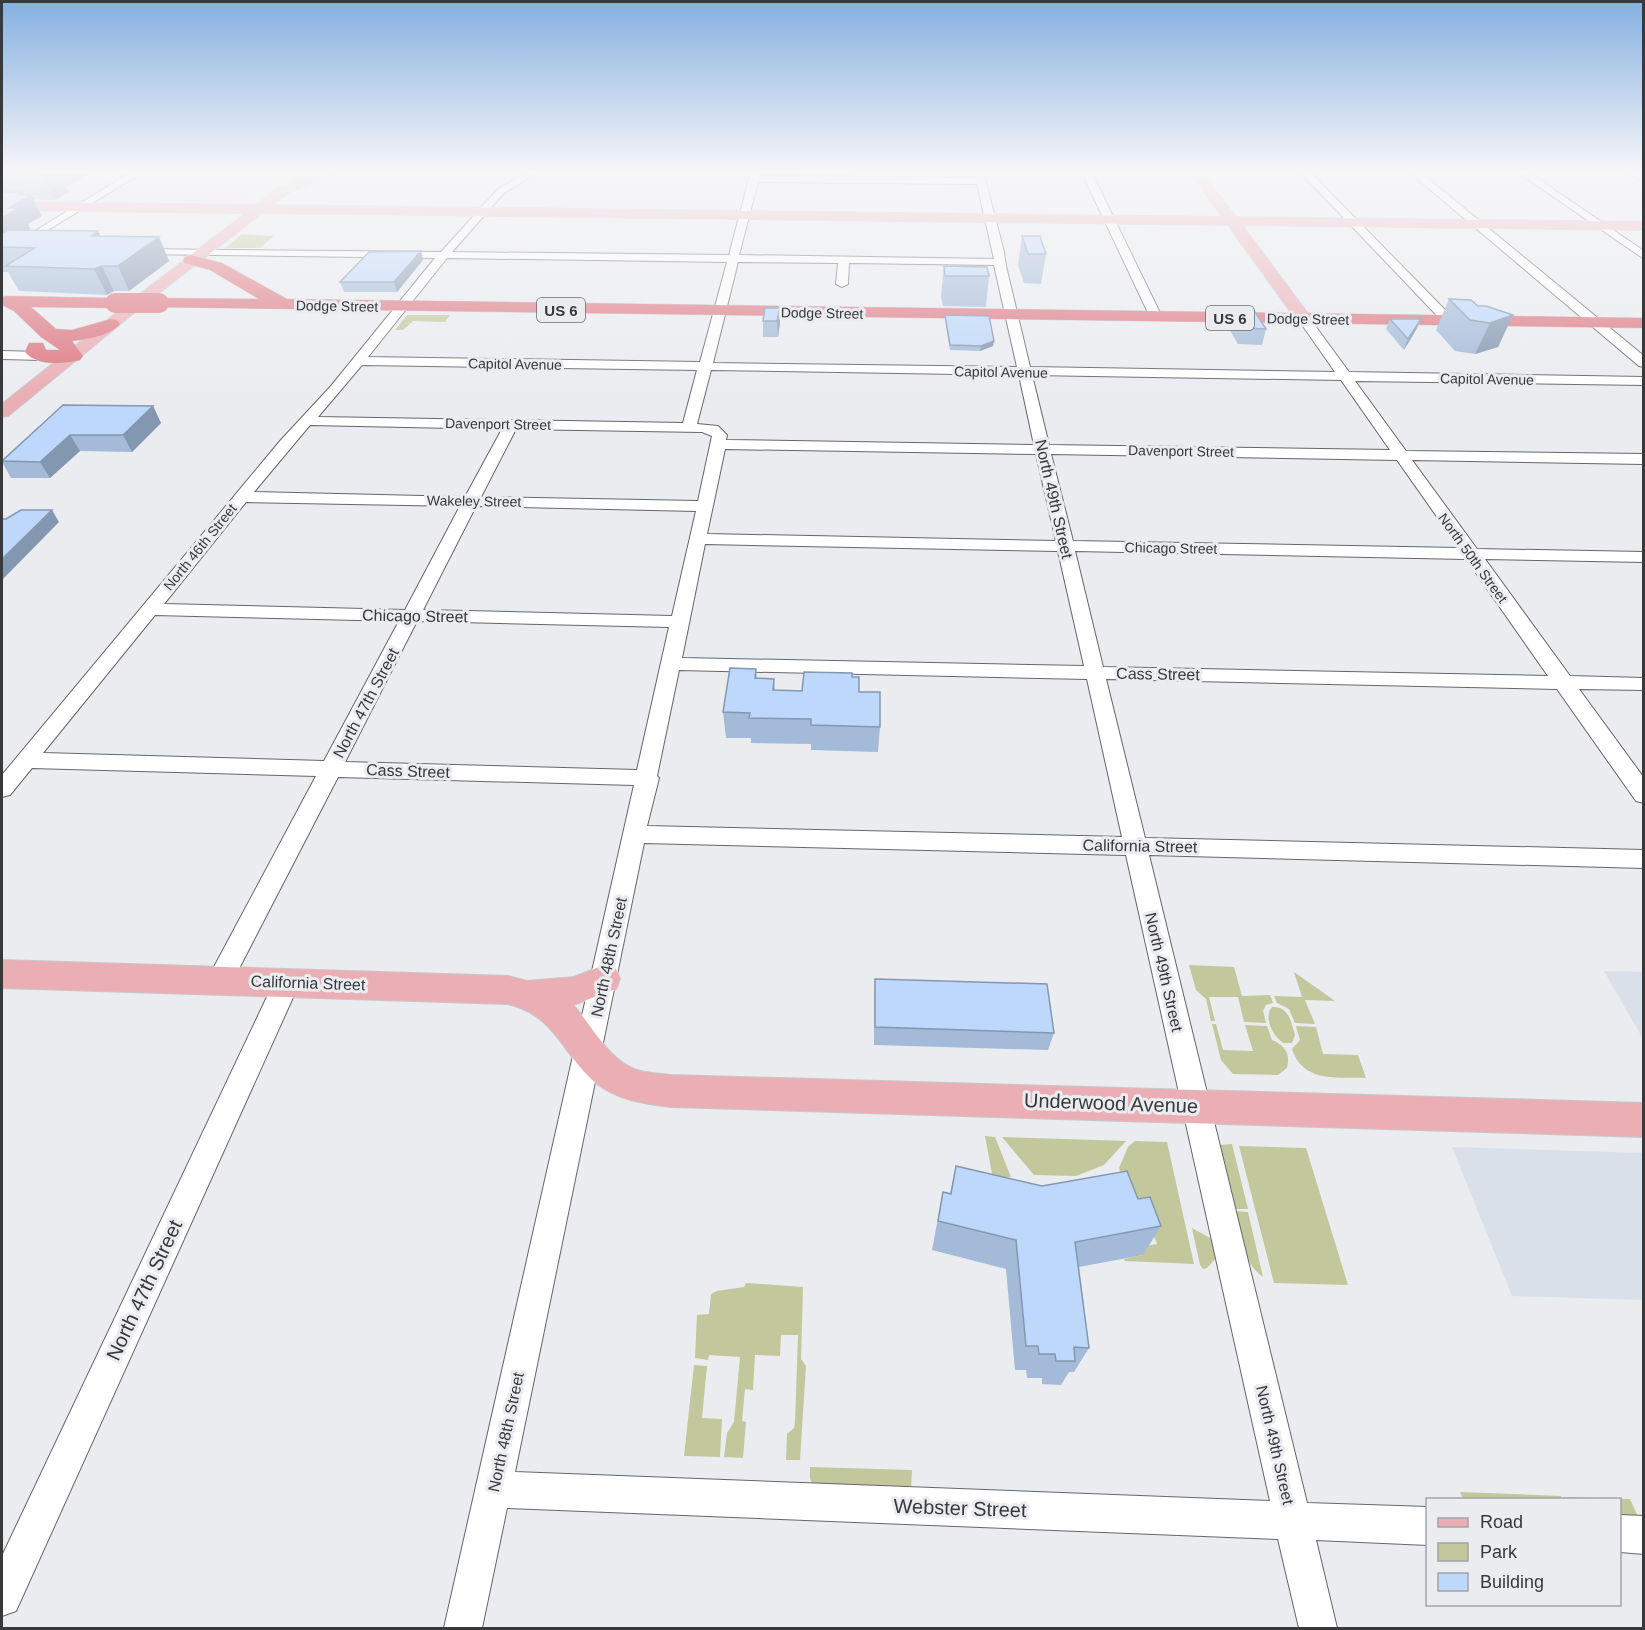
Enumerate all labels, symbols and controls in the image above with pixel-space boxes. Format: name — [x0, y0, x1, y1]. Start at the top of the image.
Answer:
street label: Dodge Street — [296, 297, 378, 315]
road number: US 6 — [537, 298, 585, 322]
street label: Dodge Street — [781, 304, 863, 322]
road number: US 6 — [1206, 306, 1254, 330]
street label: Dodge Street — [1267, 310, 1349, 328]
street label: Capitol Avenue — [468, 355, 562, 373]
street label: Capitol Avenue — [954, 363, 1048, 381]
street label: Capitol Avenue — [1440, 370, 1534, 388]
street label: Davenport Street — [445, 415, 551, 433]
street label: North 49th Street — [1032, 438, 1076, 561]
street label: Davenport Street — [1128, 442, 1234, 460]
street label: Wakeley Street — [427, 492, 521, 510]
street label: North 46th Street — [160, 500, 240, 593]
street label: North 50th Street — [1435, 510, 1511, 606]
street label: Chicago Street — [1125, 539, 1218, 557]
street label: Chicago Street — [362, 607, 469, 625]
street label: North 47th Street — [330, 645, 402, 761]
street label: Cass Street — [1116, 665, 1200, 683]
street label: Cass Street — [366, 761, 451, 781]
street label: California Street — [1083, 837, 1198, 856]
street label: North 48th Street — [588, 895, 630, 1018]
street label: North 49th Street — [1142, 911, 1186, 1034]
street label: California Street — [250, 973, 366, 994]
street label: Underwood Avenue — [1024, 1089, 1198, 1117]
street label: North 47th Street — [102, 1216, 186, 1364]
street label: North 48th Street — [485, 1370, 527, 1493]
street label: North 49th Street — [1253, 1384, 1297, 1507]
street label: Webster Street — [893, 1495, 1027, 1521]
legend — [1426, 1498, 1621, 1606]
text: Road — [1480, 1512, 1523, 1532]
text: Park — [1480, 1542, 1518, 1562]
text: Building — [1480, 1572, 1544, 1592]

